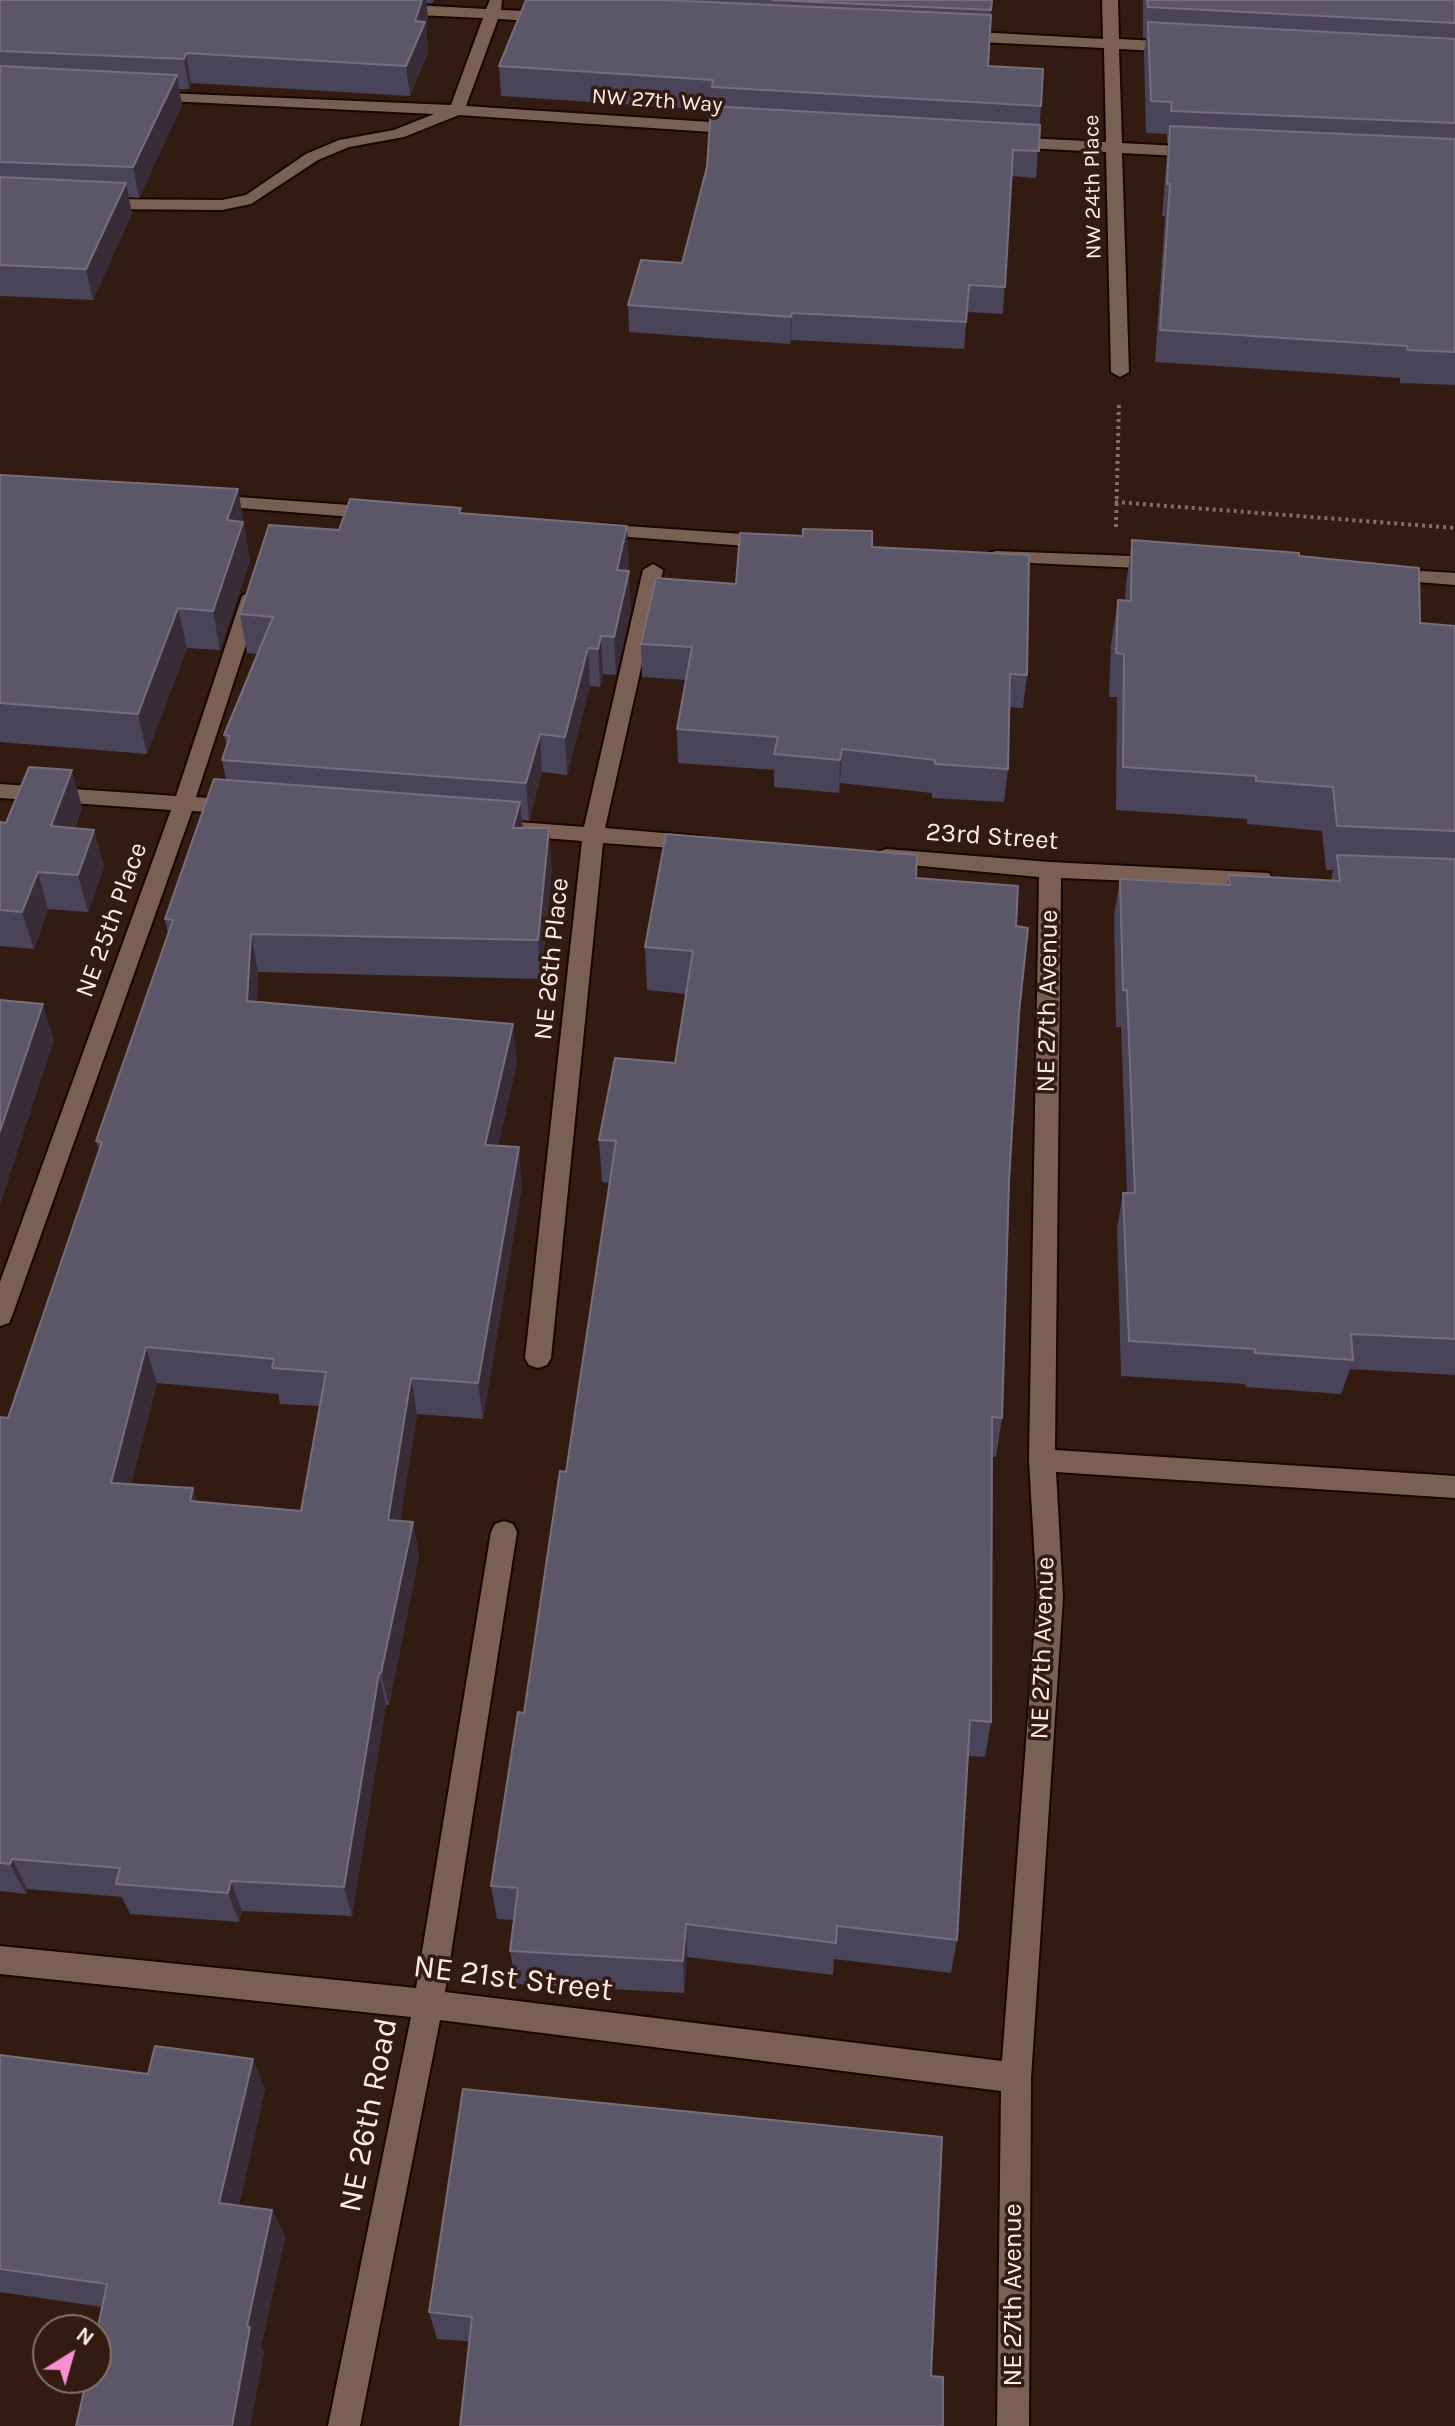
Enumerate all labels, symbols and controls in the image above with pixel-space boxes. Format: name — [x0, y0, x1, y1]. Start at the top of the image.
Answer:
street label: NW 27th Way — [591, 83, 723, 119]
street label: NW 24th Place — [1079, 114, 1107, 260]
street label: 23rd Street — [925, 817, 1059, 857]
street label: NE 25th Place — [70, 838, 154, 1002]
street label: NE 26th Place — [528, 876, 576, 1042]
street label: NE 27th Avenue — [1031, 909, 1065, 1093]
street label: NE 27th Avenue — [1024, 1556, 1062, 1740]
street label: NE 21st Street — [411, 1948, 615, 2010]
street label: NE 26th Road — [331, 2015, 407, 2215]
street label: NE 27th Avenue — [998, 2203, 1030, 2387]
north arrow — [32, 2314, 112, 2394]
text: N — [71, 2321, 99, 2352]

